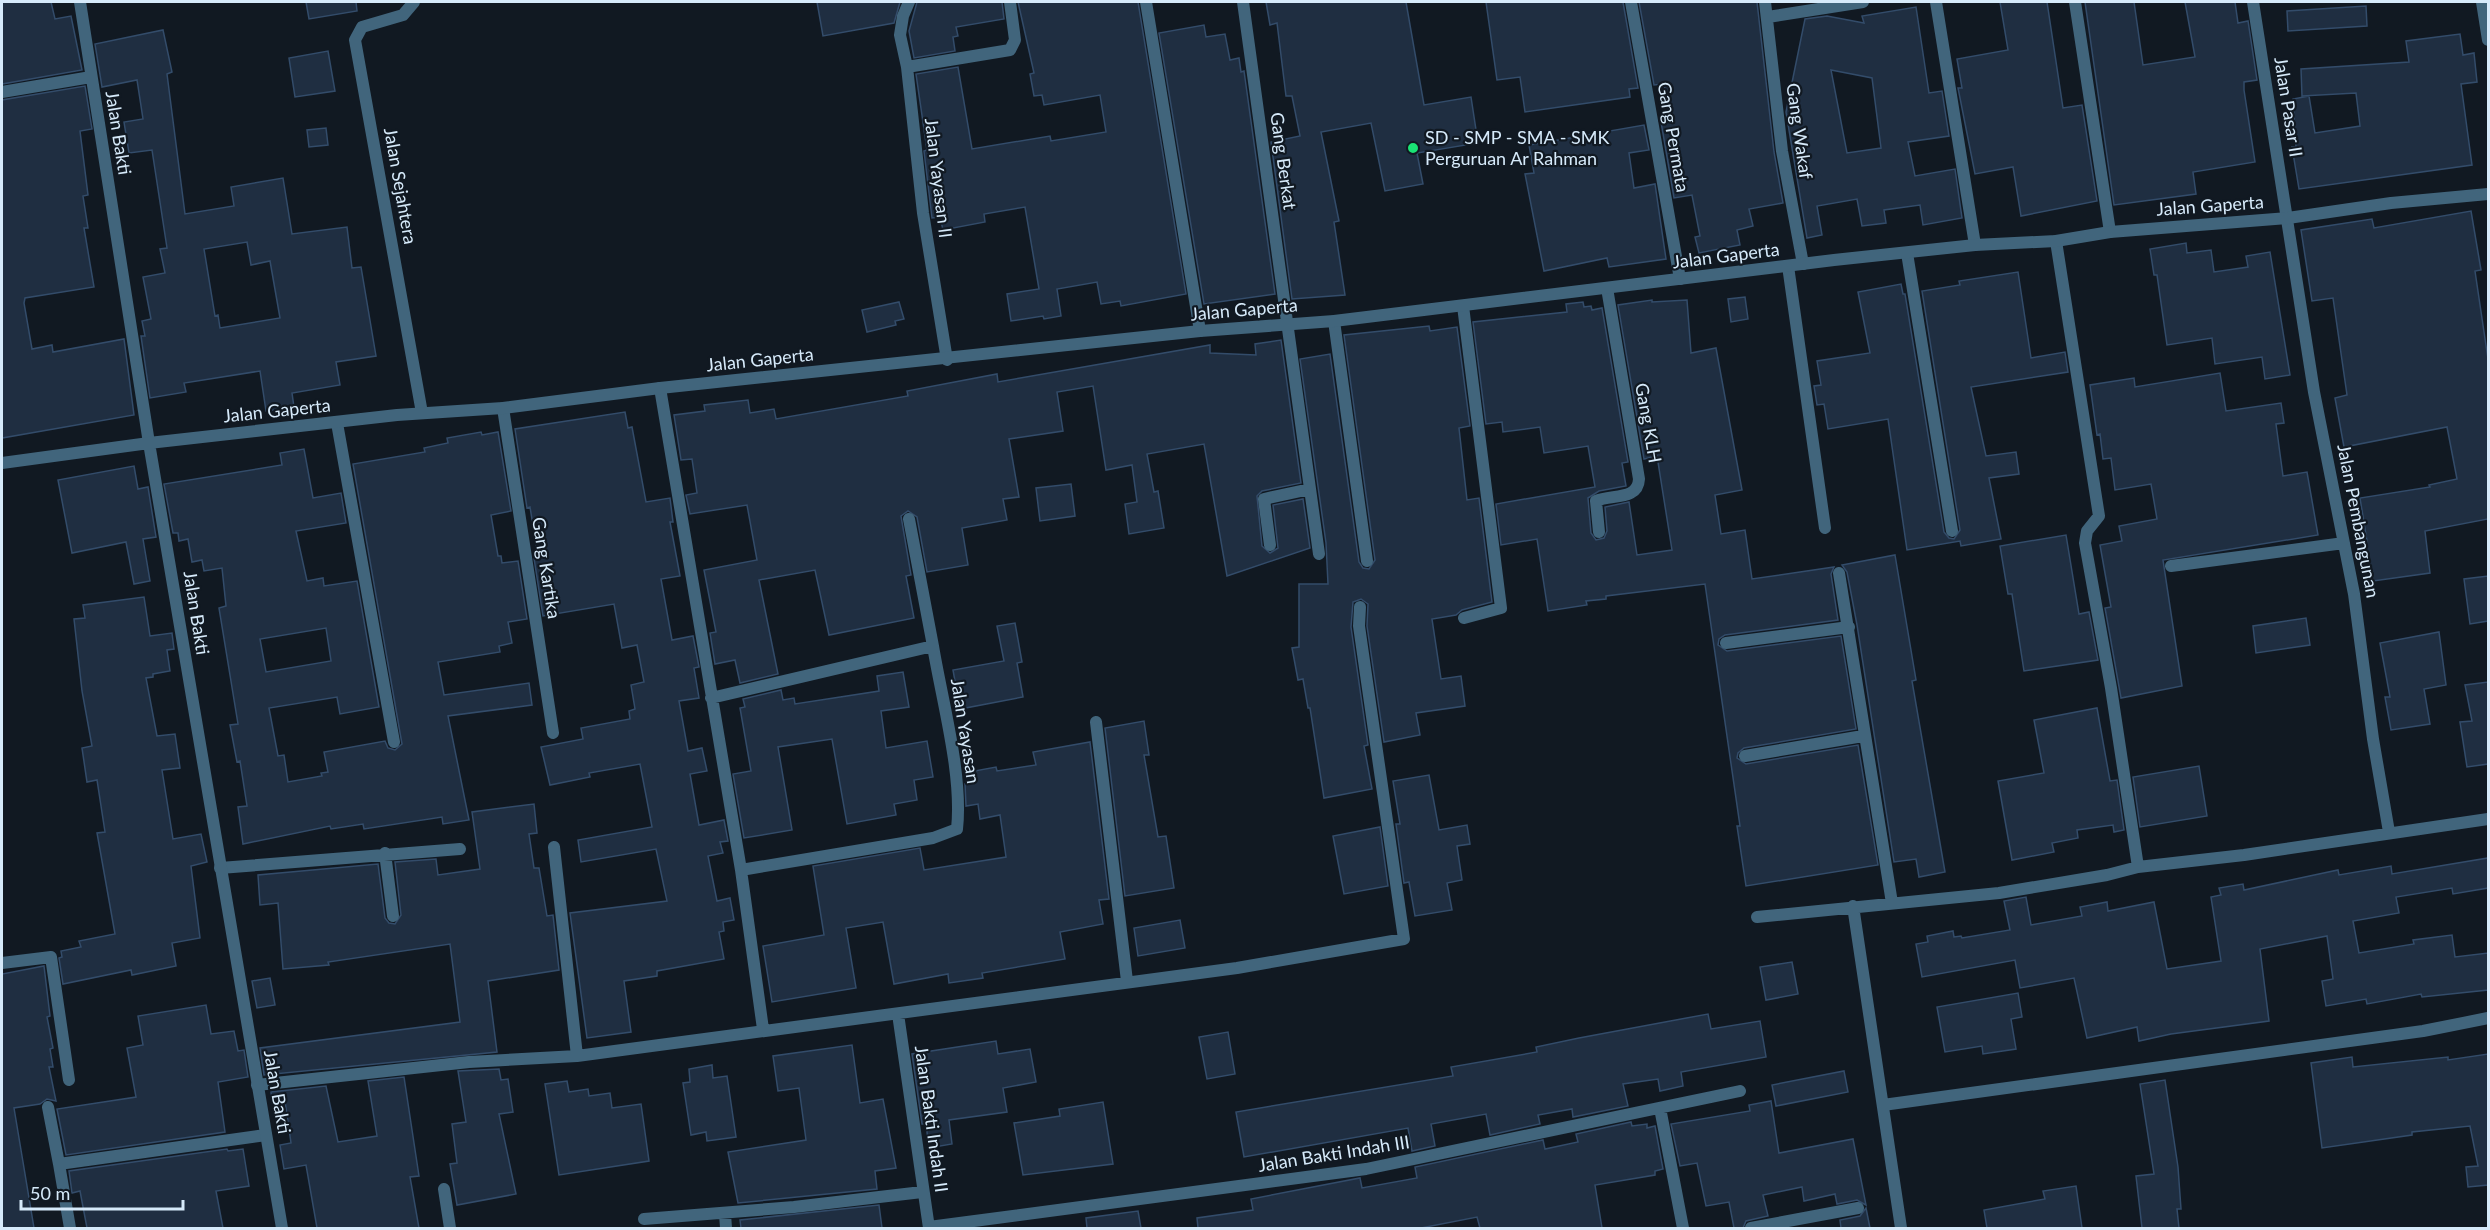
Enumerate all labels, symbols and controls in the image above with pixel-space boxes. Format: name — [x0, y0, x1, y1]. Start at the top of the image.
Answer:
street label: Jalan Pasar II — [2270, 55, 2308, 158]
street label: Gang Permata — [1653, 80, 1694, 194]
street label: Gang Wakaf — [1782, 81, 1818, 181]
street label: Jalan Bakti — [101, 89, 136, 176]
street label: Gang Berkat — [1266, 111, 1302, 211]
street label: Jalan Yayasan II — [921, 117, 957, 239]
street label: Jalan Sejahtera — [380, 126, 422, 246]
place label: SD - SMP - SMA - SMK Perguruan Ar Rahman — [1425, 126, 1609, 169]
marker: SD - SMP - SMA - SMK Perguruan Ar Rahman — [1406, 141, 1420, 155]
street label: Jalan Gaperta — [2155, 190, 2264, 220]
street label: Jalan Gaperta — [1671, 238, 1781, 272]
street label: Jalan Gaperta — [1189, 293, 1298, 325]
street label: Jalan Gaperta — [705, 342, 815, 376]
street label: Gang KLH — [1631, 381, 1667, 465]
street label: Jalan Gaperta — [222, 393, 332, 427]
street label: Jalan Pembangunan — [2333, 442, 2385, 600]
street label: Gang Kartika — [528, 515, 566, 620]
street label: Jalan Bakti — [179, 569, 214, 656]
street label: Jalan Yayasan — [947, 677, 985, 785]
street label: Jalan Bakti Indah II — [911, 1044, 953, 1194]
street label: Jalan Bakti — [260, 1048, 296, 1135]
street label: Jalan Bakti Indah III — [1257, 1130, 1411, 1176]
scale bar — [21, 1173, 183, 1211]
text: 50 m — [30, 1182, 70, 1204]

